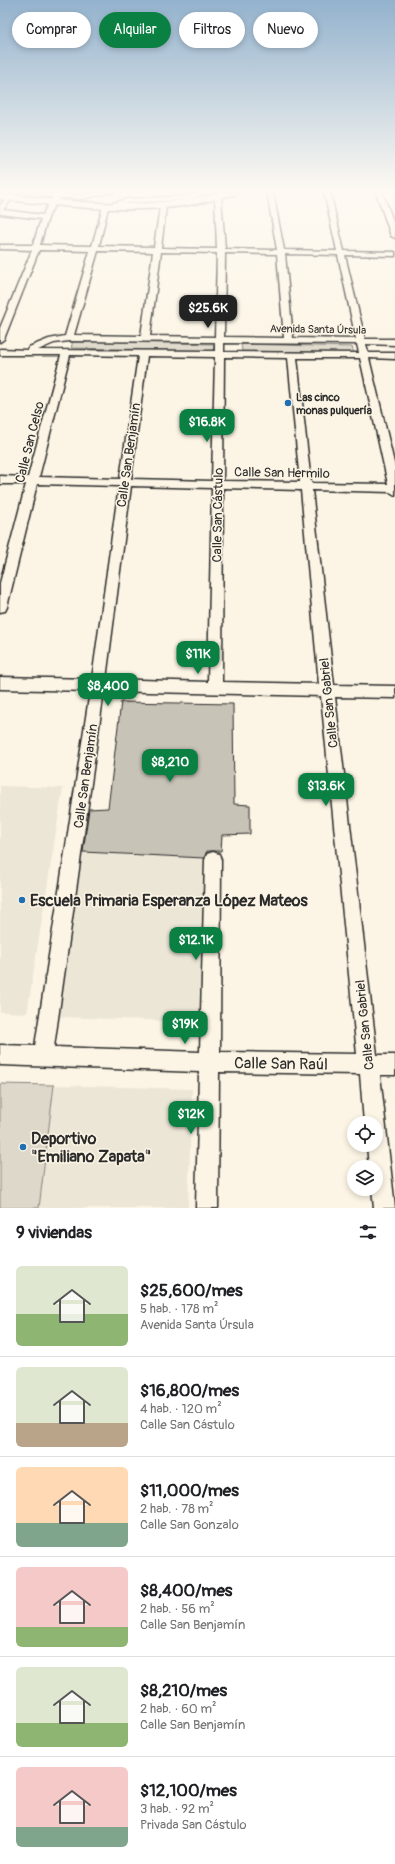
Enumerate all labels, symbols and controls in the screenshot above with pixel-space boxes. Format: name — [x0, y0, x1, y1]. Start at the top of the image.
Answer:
chip: Comprar — [12, 12, 91, 48]
chip: Alquilar — [99, 12, 171, 48]
chip: Filtros — [179, 12, 245, 48]
chip: Nuevo — [253, 12, 318, 48]
pin: $25.6K — [175, 295, 241, 329]
text: $25.6K — [188, 300, 228, 316]
street label: Avenida Santa Úrsula — [270, 322, 366, 337]
place label: Las cinco monas pulquería — [296, 391, 372, 417]
marker: Las cinco monas pulquería — [283, 398, 293, 408]
street label: Calle San Celso — [12, 400, 48, 485]
street label: Calle San Benjamín — [114, 402, 144, 508]
pin: $16.8K — [174, 409, 240, 443]
text: $16.8K — [189, 414, 225, 430]
street label: Calle San Hermilo — [234, 464, 330, 482]
street label: Calle San Cástulo — [209, 468, 227, 562]
pin: $11K — [174, 641, 222, 675]
text: $11K — [185, 646, 211, 662]
street label: Calle San Gabriel — [316, 657, 342, 749]
pin: $8,400 — [75, 673, 141, 707]
text: $8,400 — [87, 678, 129, 694]
street label: Calle San Benjamín — [71, 723, 101, 829]
pin: $8,210 — [137, 749, 203, 783]
text: $8,210 — [151, 754, 189, 770]
pin: $13.6K — [293, 773, 359, 807]
text: $13.6K — [307, 778, 345, 794]
place label: Escuela Primaria Esperanza López Mateos — [30, 891, 308, 911]
marker: Escuela Primaria Esperanza López Mateos — [17, 895, 27, 905]
pin: $12.1K — [163, 927, 229, 961]
text: $12.1K — [178, 932, 214, 948]
street label: Calle San Gabriel — [352, 979, 378, 1071]
pin: $19K — [161, 1011, 209, 1045]
text: $19K — [172, 1016, 198, 1032]
street label: Calle San Raúl — [234, 1053, 328, 1075]
pin: $12K — [167, 1101, 215, 1135]
text: $12K — [177, 1106, 205, 1122]
map controls — [347, 1116, 383, 1196]
button: locate — [347, 1116, 383, 1152]
place label: Deportivo "Emiliano Zapata" — [31, 1129, 151, 1167]
marker: Deportivo "Emiliano Zapata" — [18, 1142, 28, 1152]
button: layers — [347, 1160, 383, 1196]
icon: filters — [357, 1221, 379, 1243]
text: 9 viviendas — [16, 1222, 92, 1243]
text: $25,600/mes — [140, 1280, 243, 1301]
icon: home — [48, 1282, 96, 1330]
text: 5 hab. · 178 m² — [140, 1301, 218, 1317]
text: Avenida Santa Úrsula — [140, 1317, 254, 1333]
text: $16,800/mes — [140, 1380, 239, 1401]
icon: home — [48, 1383, 96, 1431]
text: 4 hab. · 120 m² — [140, 1401, 222, 1417]
text: Calle San Cástulo — [140, 1417, 235, 1433]
text: $11,000/mes — [140, 1480, 239, 1501]
icon: home — [48, 1483, 96, 1531]
text: 2 hab. · 78 m² — [140, 1501, 214, 1517]
text: Calle San Gonzalo — [140, 1517, 239, 1533]
text: $8,400/mes — [140, 1580, 232, 1601]
icon: home — [48, 1583, 96, 1631]
text: 2 hab. · 56 m² — [140, 1601, 215, 1617]
text: Calle San Benjamín — [140, 1617, 245, 1633]
text: $8,210/mes — [140, 1680, 227, 1701]
icon: home — [48, 1683, 96, 1731]
text: 2 hab. · 60 m² — [140, 1701, 217, 1717]
text: Calle San Benjamín — [140, 1717, 245, 1733]
text: $12,100/mes — [140, 1780, 237, 1801]
icon: home — [48, 1783, 96, 1831]
text: 3 hab. · 92 m² — [140, 1801, 214, 1817]
text: Privada San Cástulo — [140, 1817, 247, 1833]

